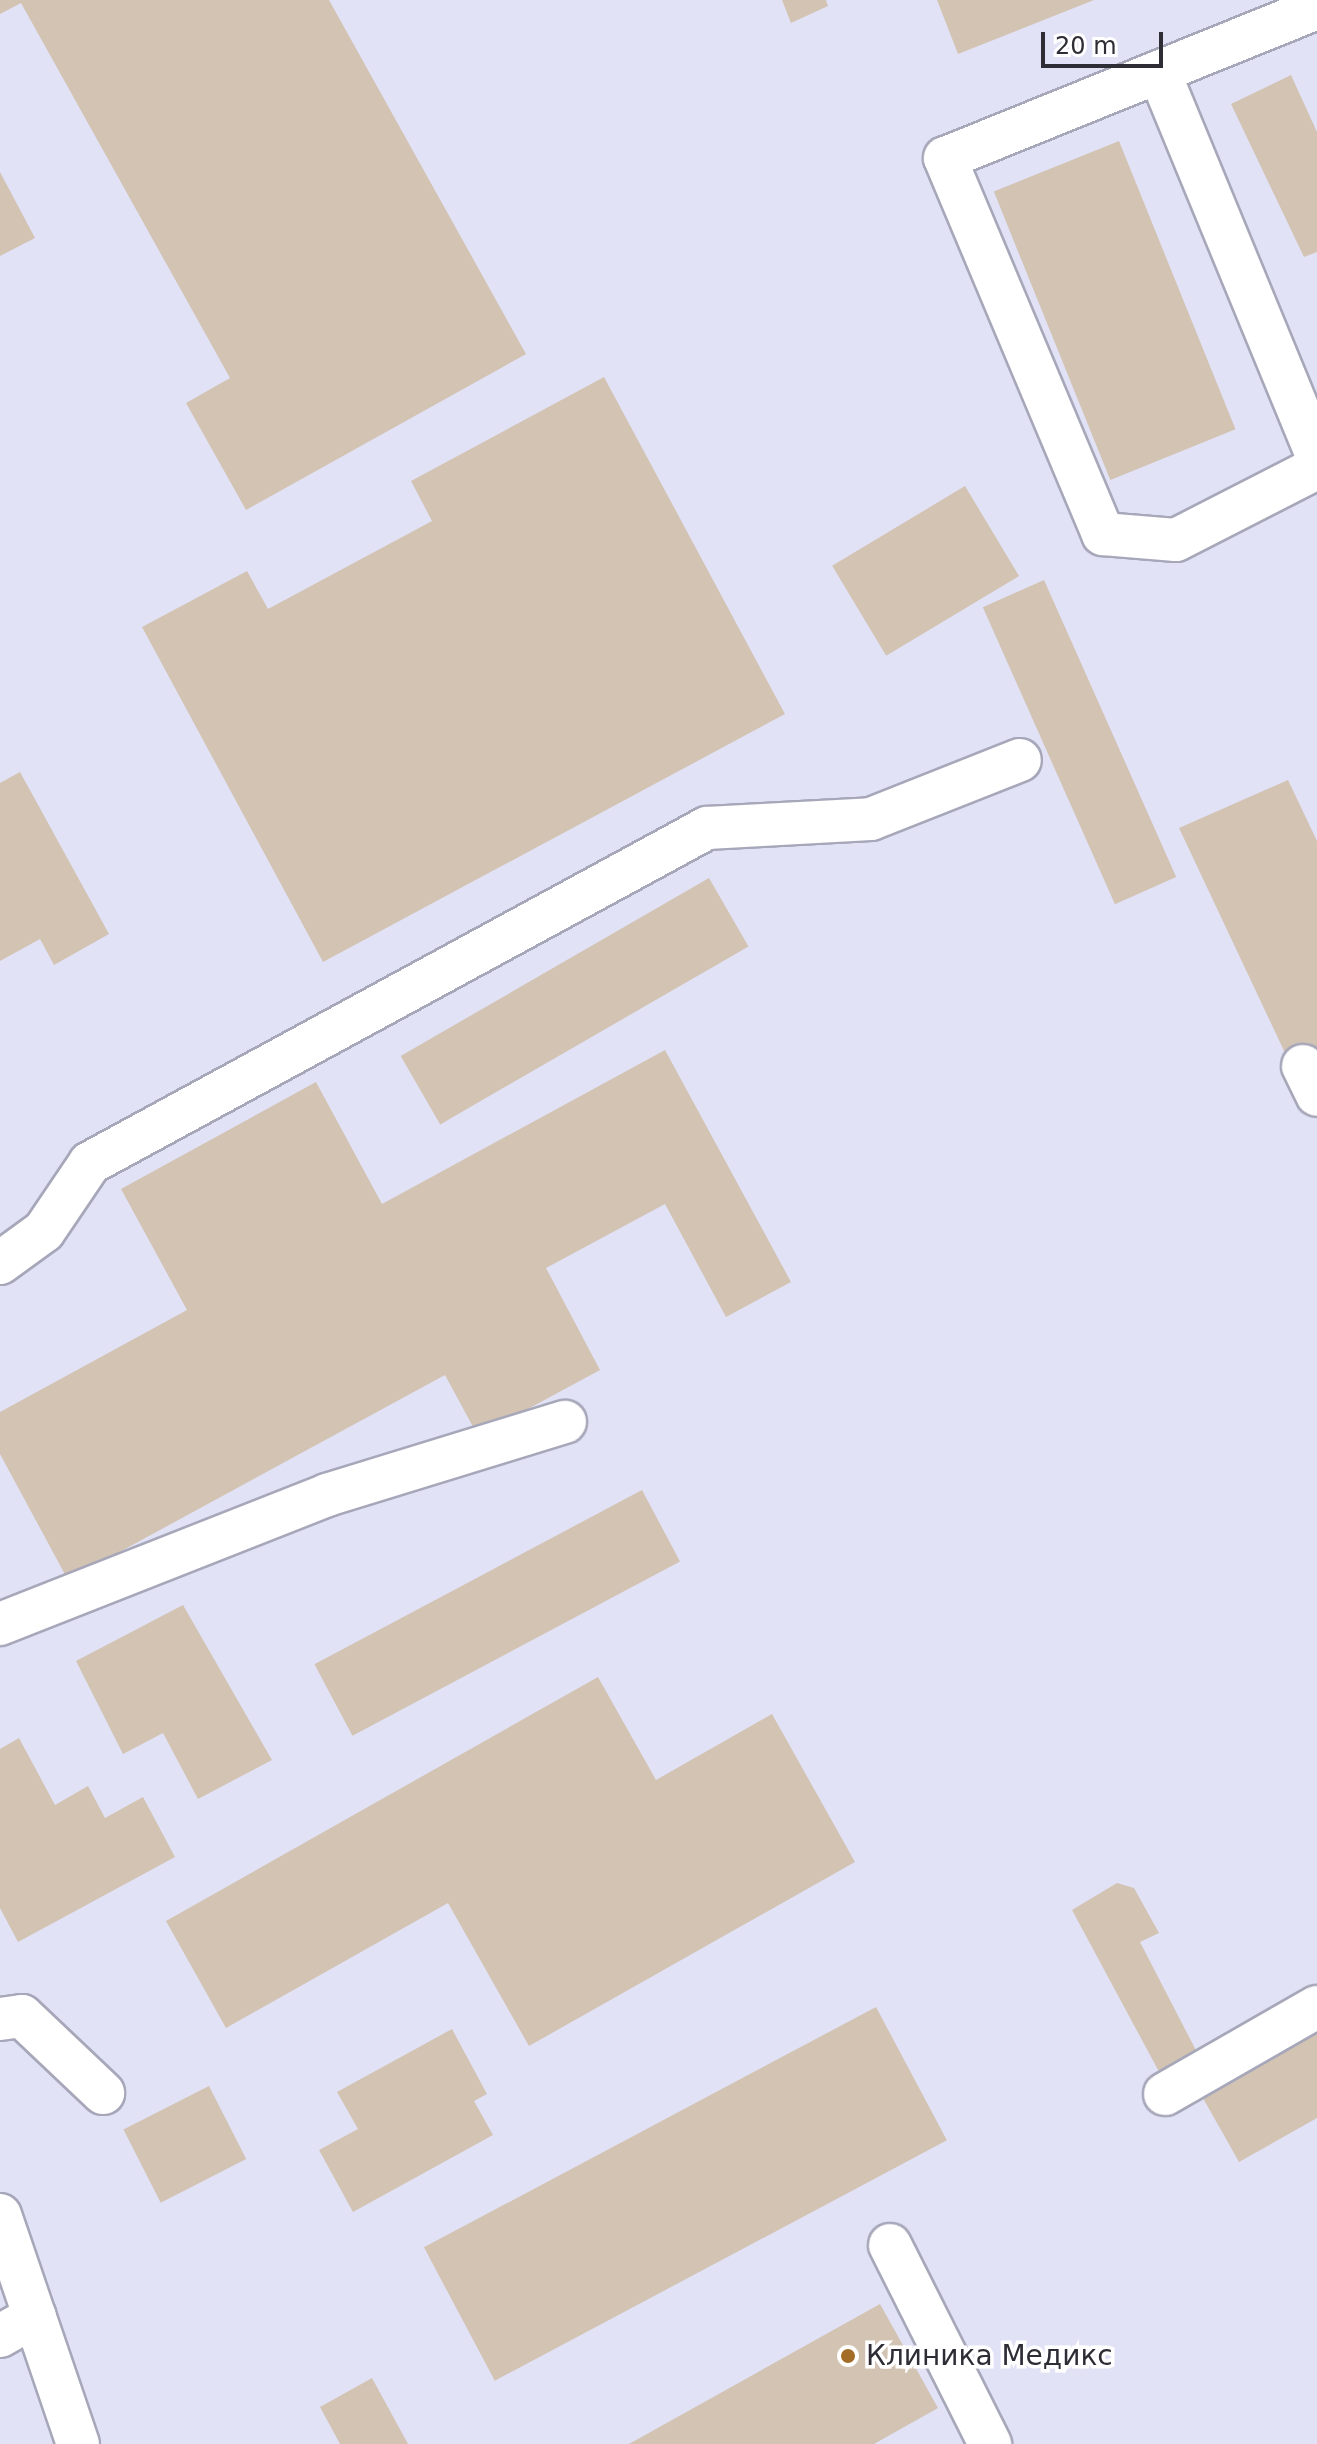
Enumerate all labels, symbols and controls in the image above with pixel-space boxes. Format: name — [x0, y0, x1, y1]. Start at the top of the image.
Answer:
scale bar — [1045, 16, 1167, 66]
text: 20 m — [1055, 32, 1117, 60]
place label: Клиника Медикс — [866, 2339, 1113, 2373]
marker: Клиника Медикс — [837, 2345, 859, 2367]

